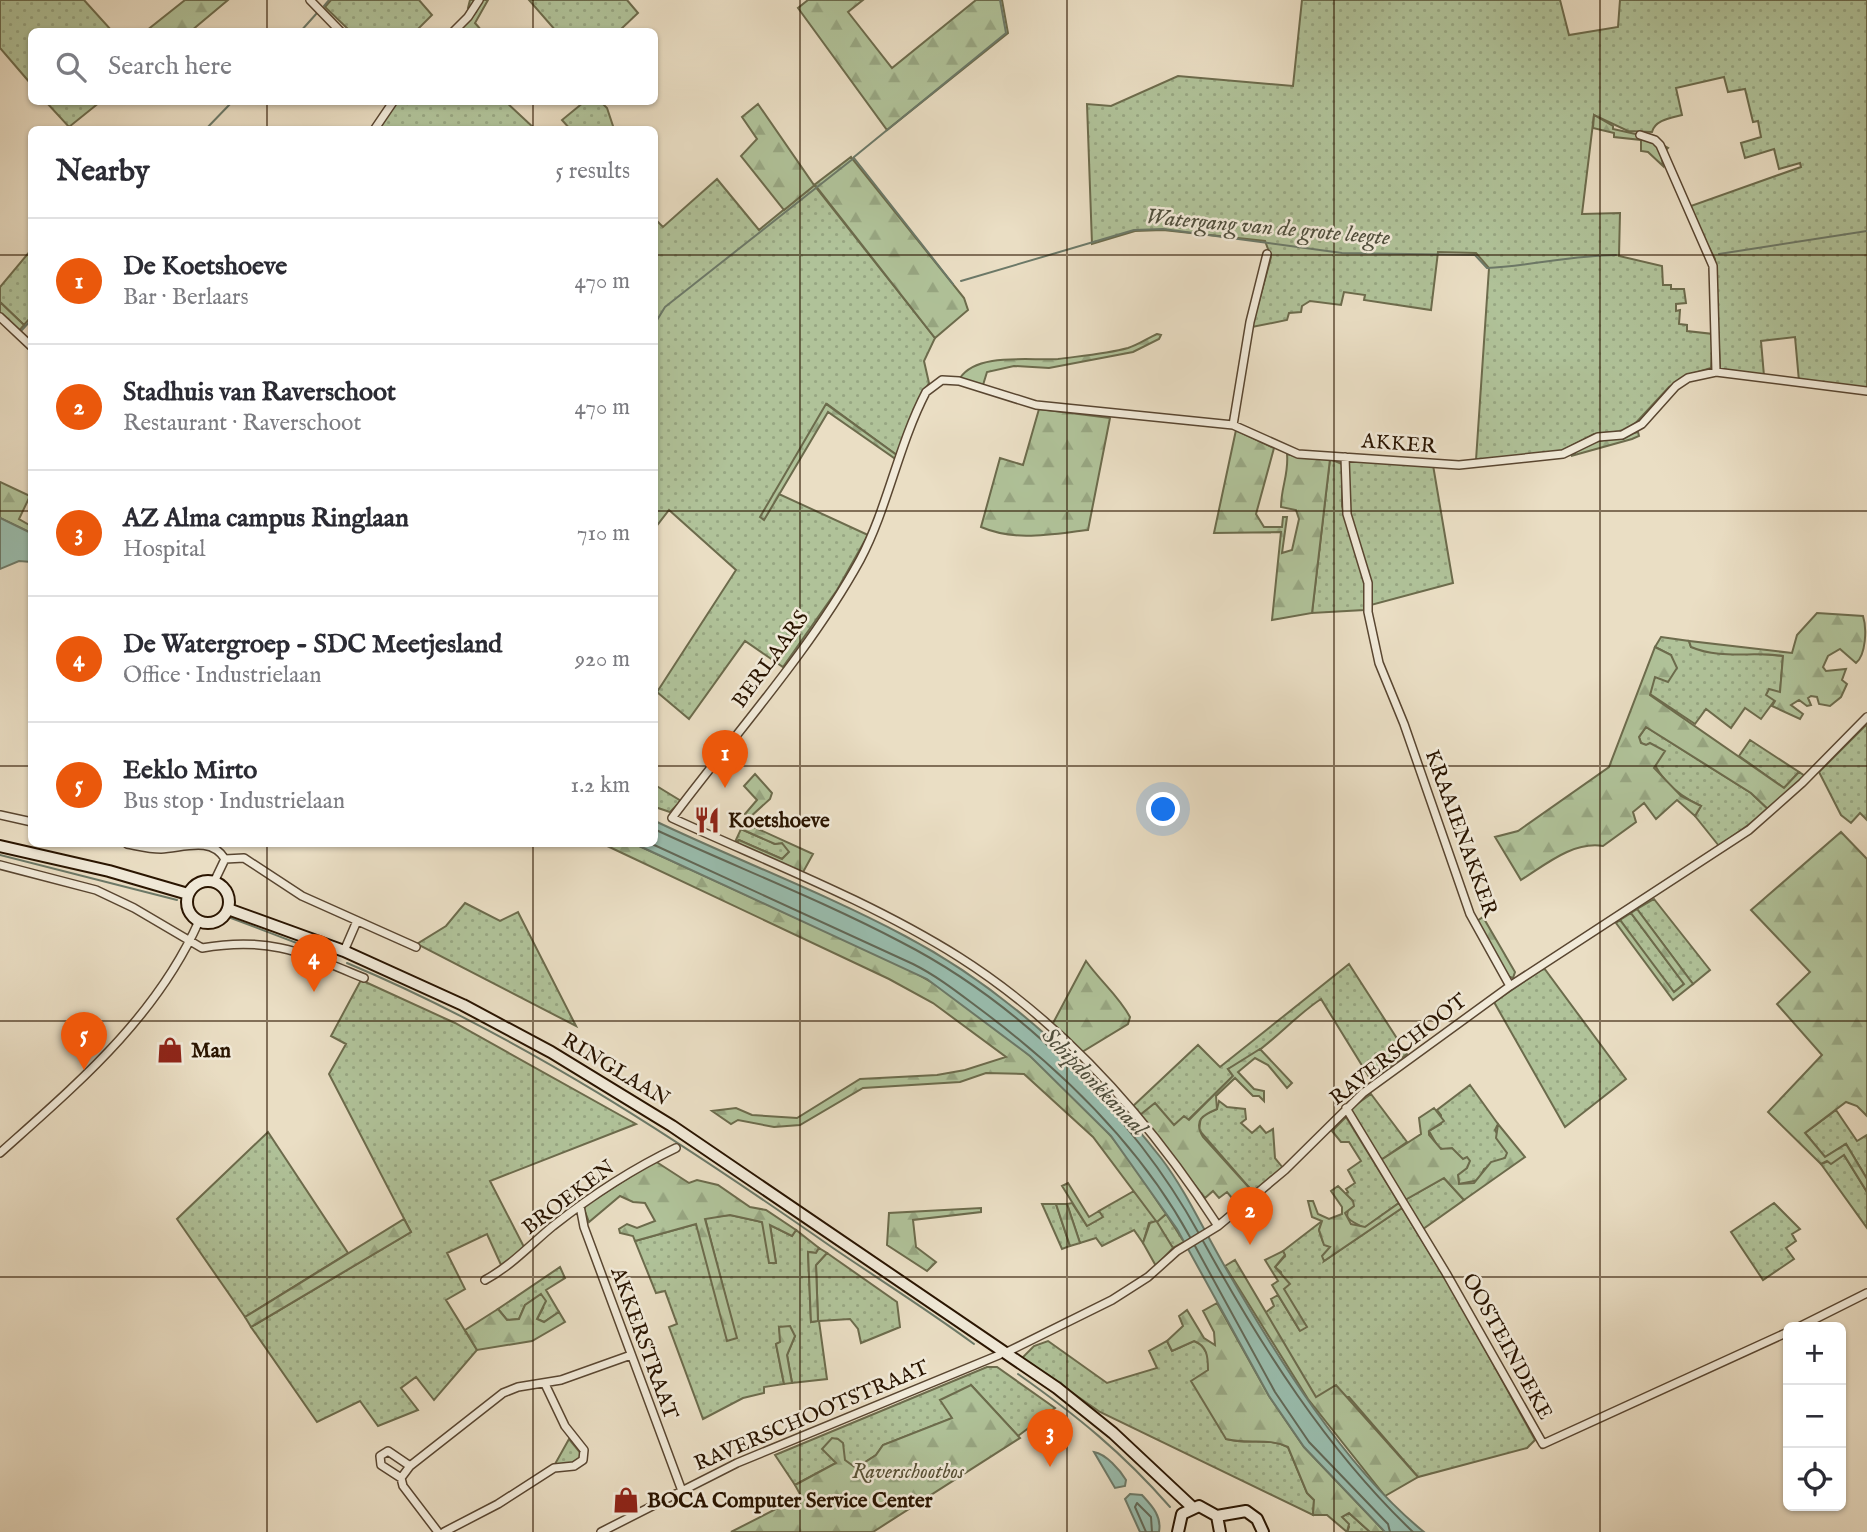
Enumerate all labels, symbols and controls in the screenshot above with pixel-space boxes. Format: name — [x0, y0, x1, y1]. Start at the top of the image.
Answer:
search box — [28, 28, 658, 105]
icon: search — [52, 48, 90, 86]
text: Search here — [108, 50, 232, 83]
text: Nearby — [56, 153, 149, 191]
text: 5 results — [555, 157, 630, 186]
water label: Watergang van de grote leegte — [1144, 202, 1392, 254]
text: De Koetshoeve — [123, 250, 287, 283]
text: 1 — [75, 267, 83, 296]
text: 470 m — [575, 267, 630, 296]
text: Bar · Berlaars — [123, 283, 249, 312]
text: Stadhuis van Raverschoot — [123, 376, 396, 409]
text: 2 — [74, 393, 84, 422]
text: 470 m — [575, 393, 630, 422]
text: Restaurant · Raverschoot — [123, 409, 361, 438]
street label: AKKER — [1360, 428, 1438, 461]
text: AZ Alma campus Ringlaan — [123, 502, 409, 535]
text: 3 — [75, 519, 83, 548]
text: 710 m — [577, 519, 630, 548]
text: Hospital — [123, 535, 205, 564]
street label: BERLAARS — [727, 606, 816, 714]
text: De Watergroep - SDC Meetjesland — [123, 628, 502, 661]
text: 4 — [73, 645, 85, 674]
text: 920 m — [575, 645, 630, 674]
text: Office · Industrielaan — [123, 661, 321, 690]
pin: 1 — [702, 730, 748, 788]
street label: KRAAIENAKKER — [1418, 746, 1504, 922]
text: Eeklo Mirto — [123, 754, 257, 787]
text: 5 — [75, 771, 83, 800]
text: 1.2 km — [571, 771, 630, 800]
text: Bus stop · Industrielaan — [123, 787, 345, 816]
your location — [1146, 792, 1180, 826]
restaurant icon: Koetshoeve — [692, 805, 722, 835]
place label: Koetshoeve — [728, 808, 830, 835]
pin: 4 — [291, 934, 337, 992]
street label: RAVERSCHOOT — [1325, 988, 1474, 1112]
pin: 5 — [61, 1012, 107, 1070]
water label: Schipdonkkanaal — [1035, 1022, 1154, 1143]
street label: RINGLAAN — [556, 1028, 674, 1113]
shop icon: Man — [155, 1035, 185, 1065]
place label: Man — [191, 1038, 231, 1065]
street label: BROEKEN — [517, 1155, 621, 1242]
pin: 2 — [1227, 1187, 1273, 1245]
street label: AKKERSTRAAT — [603, 1263, 684, 1424]
street label: OOSTEINDEKE — [1455, 1269, 1558, 1425]
map controls — [1783, 1322, 1846, 1511]
button: + — [1783, 1322, 1846, 1385]
street label: RAVERSCHOOTSTRAAT — [690, 1354, 934, 1478]
button: − — [1783, 1385, 1846, 1448]
pin: 3 — [1027, 1409, 1073, 1467]
button: locate — [1783, 1448, 1846, 1511]
park label: Raverschootbos — [852, 1459, 965, 1486]
shop icon: BOCA Computer Service Center — [611, 1485, 641, 1515]
place label: BOCA Computer Service Center — [647, 1488, 933, 1515]

